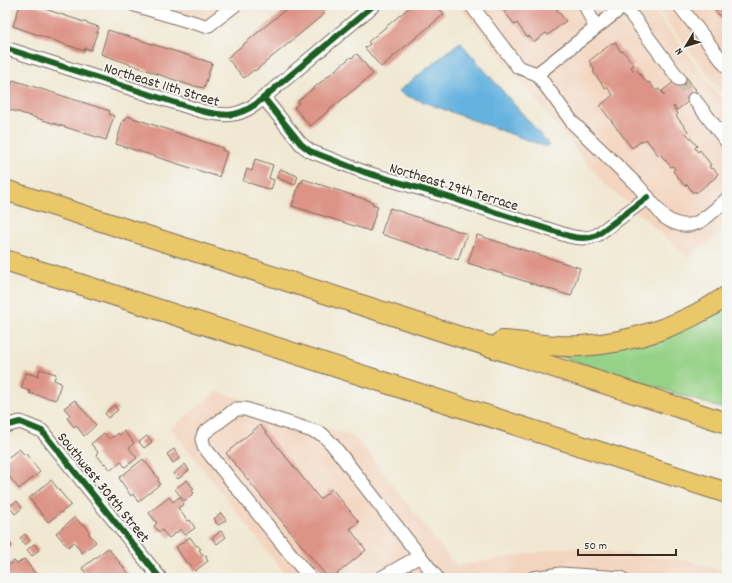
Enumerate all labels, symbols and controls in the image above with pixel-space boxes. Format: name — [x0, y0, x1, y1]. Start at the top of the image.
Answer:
north arrow — [666, 26, 706, 66]
text: N — [671, 43, 688, 58]
street label: Northeast 11th Street — [101, 58, 222, 114]
street label: Northeast 29th Terrace — [386, 158, 521, 218]
street label: Southwest 308th Street — [51, 428, 154, 549]
scale bar — [578, 531, 676, 557]
text: 50 m — [584, 538, 607, 555]

